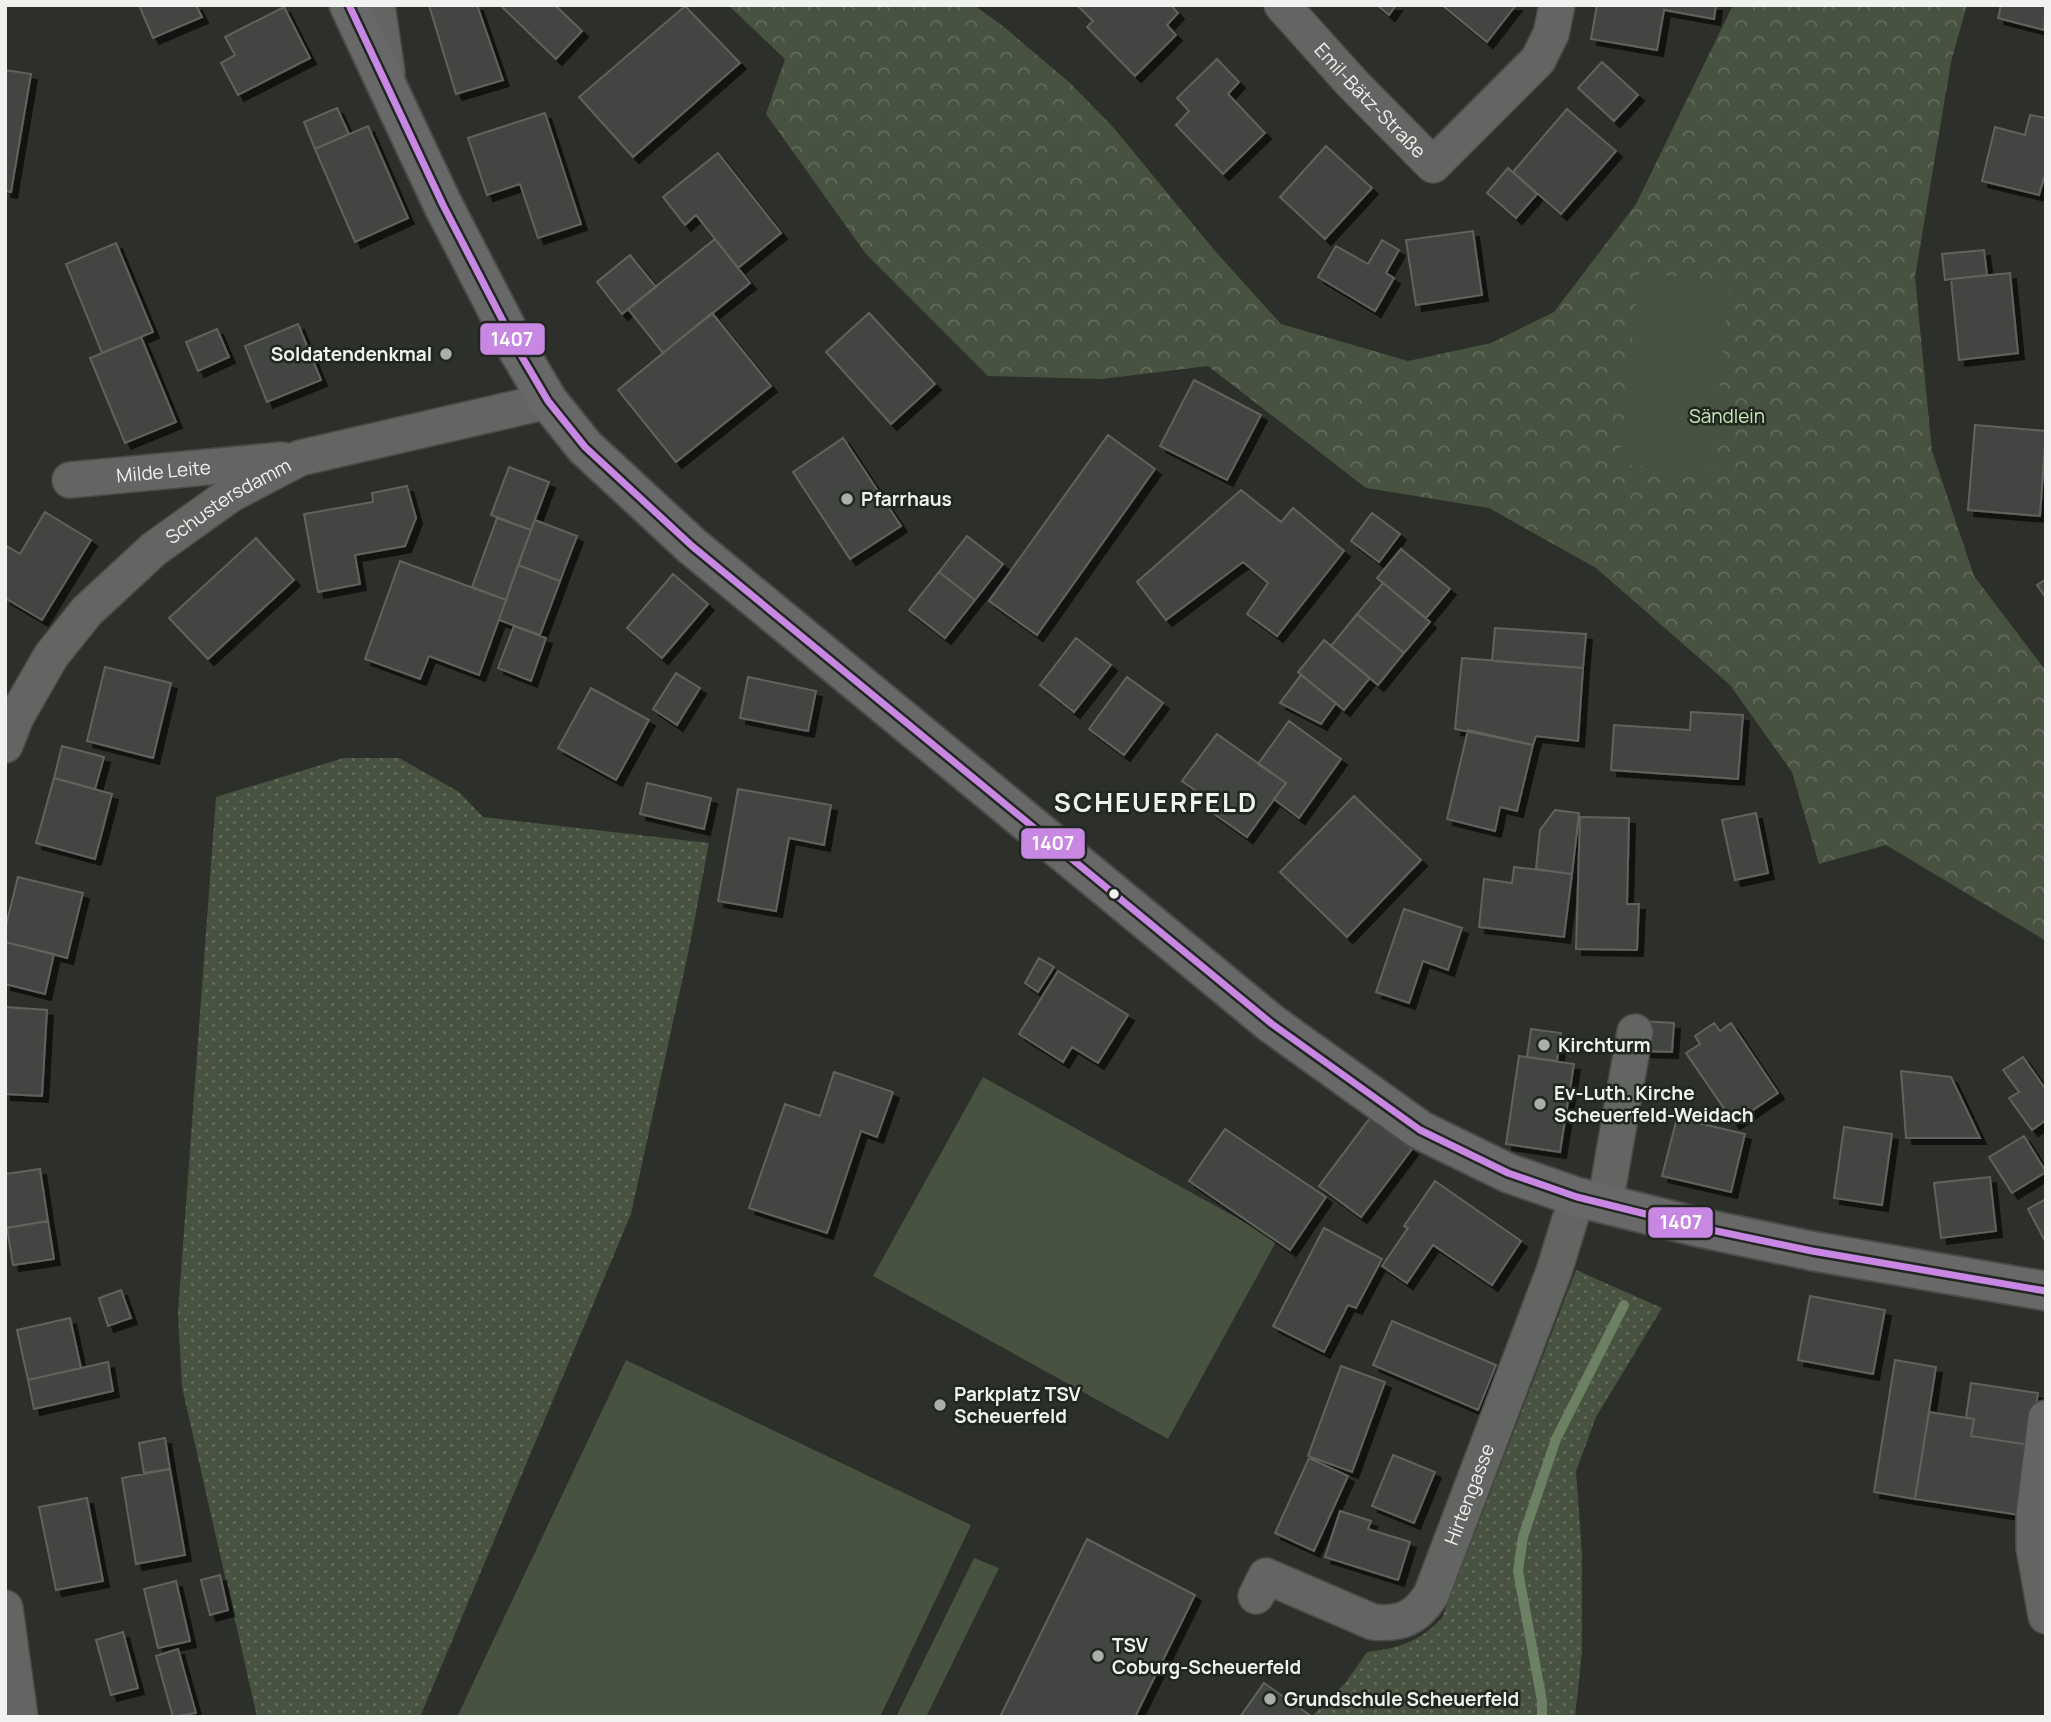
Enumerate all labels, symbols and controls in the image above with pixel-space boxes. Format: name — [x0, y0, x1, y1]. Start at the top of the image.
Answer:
street label: Emil-Bätz-Straße — [1309, 37, 1432, 164]
line badge: 1407 — [479, 322, 546, 356]
text: 1407 — [491, 326, 533, 352]
place label: Soldatendenkmal — [271, 341, 432, 367]
marker: Soldatendenkmal — [438, 346, 454, 362]
park label: Sändlein — [1689, 403, 1765, 429]
street label: Schustersdamm — [160, 452, 295, 550]
street label: Milde Leite — [115, 454, 212, 489]
place label: Pfarrhaus — [861, 486, 952, 512]
marker: Pfarrhaus — [839, 491, 855, 507]
district label: SCHEUERFELD — [1054, 784, 1258, 820]
line badge: 1407 — [1020, 827, 1086, 860]
text: 1407 — [1032, 830, 1074, 856]
unlabelled marker — [1107, 887, 1121, 901]
place label: Kirchturm — [1558, 1032, 1651, 1058]
marker: Kirchturm — [1536, 1037, 1552, 1053]
place label: Ev-Luth. Kirche Scheuerfeld-Weidach — [1554, 1080, 1754, 1128]
marker: Ev-Luth. Kirche Scheuerfeld-Weidach — [1532, 1096, 1548, 1112]
line badge: 1407 — [1647, 1206, 1714, 1239]
text: 1407 — [1660, 1209, 1702, 1235]
place label: Parkplatz TSV Scheuerfeld — [954, 1381, 1081, 1429]
marker: Parkplatz TSV Scheuerfeld — [932, 1397, 948, 1413]
street label: Hirtengasse — [1438, 1440, 1500, 1549]
place label: TSV Coburg-Scheuerfeld — [1112, 1632, 1301, 1680]
marker: TSV Coburg-Scheuerfeld — [1090, 1648, 1106, 1664]
place label: Grundschule Scheuerfeld — [1284, 1686, 1519, 1712]
marker: Grundschule Scheuerfeld — [1262, 1691, 1278, 1707]

